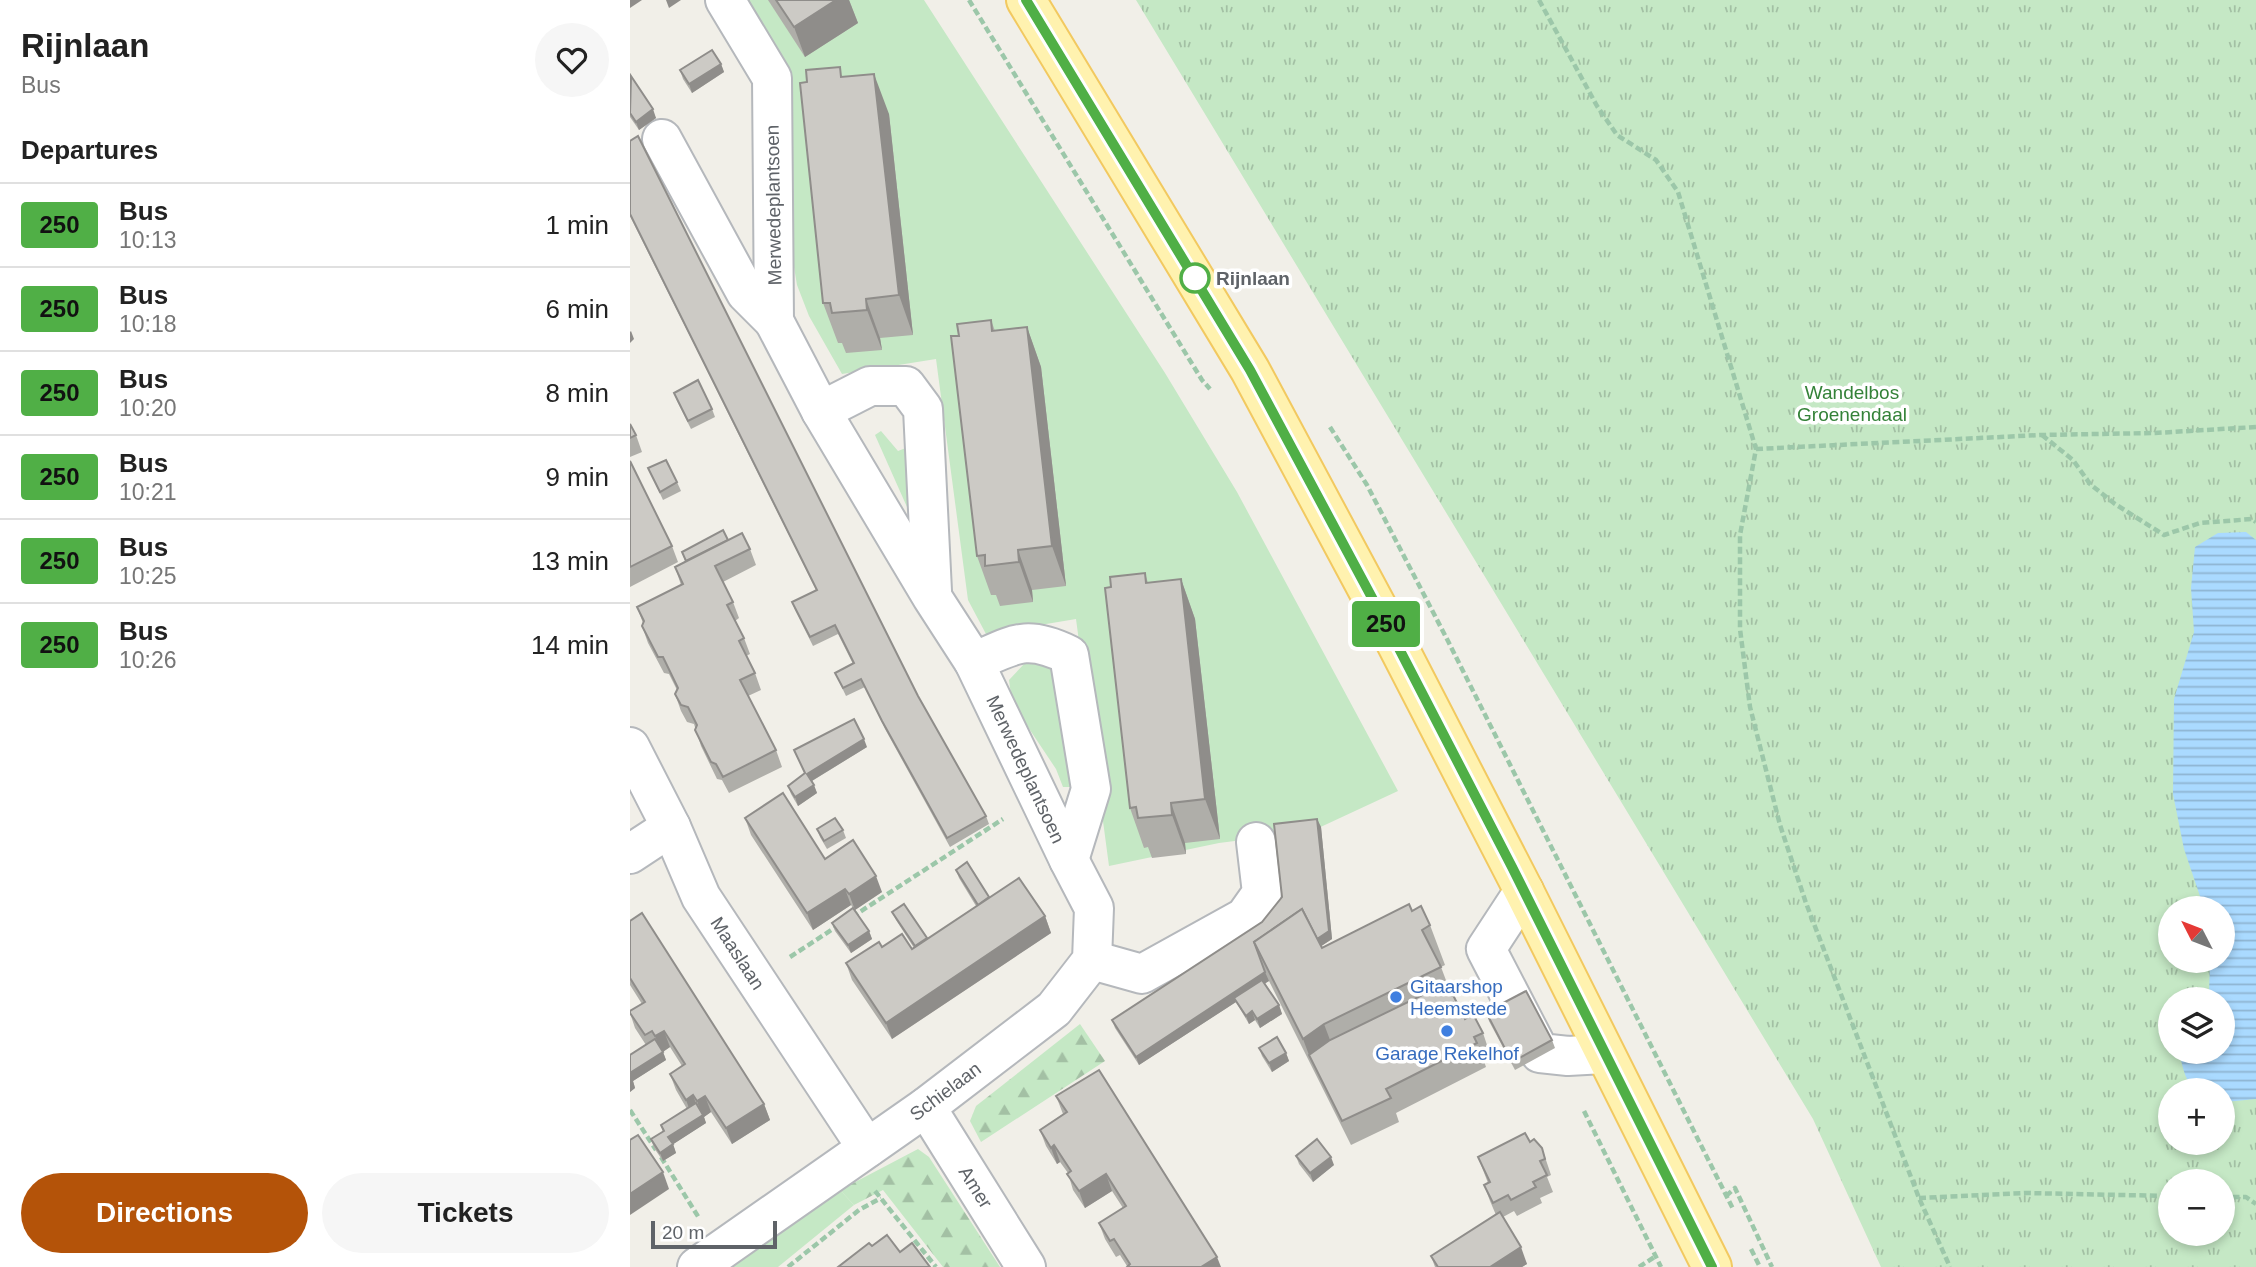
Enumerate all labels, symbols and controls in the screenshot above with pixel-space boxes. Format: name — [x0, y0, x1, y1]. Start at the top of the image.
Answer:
button: heart — [535, 23, 609, 97]
text: Rijnlaan — [21, 27, 149, 64]
text: Bus — [21, 72, 61, 98]
street label: Merwedeplantsoen — [762, 125, 785, 285]
text: Departures — [21, 135, 158, 165]
text: Bus — [119, 196, 168, 226]
text: 1 min — [545, 210, 609, 240]
text: 250 — [39, 211, 80, 238]
text: 10:13 — [119, 227, 177, 253]
marker: Rijnlaan — [1180, 263, 1210, 293]
place label: Rijnlaan — [1216, 268, 1290, 289]
text: Bus — [119, 280, 168, 310]
text: 6 min — [545, 294, 609, 324]
text: 250 — [39, 295, 80, 322]
text: 10:18 — [119, 311, 177, 337]
text: Bus — [119, 364, 168, 394]
text: 8 min — [545, 378, 609, 408]
text: 250 — [39, 379, 80, 406]
park label: Wandelbos Groenendaal — [1797, 382, 1907, 425]
text: 10:20 — [119, 395, 177, 421]
text: Bus — [119, 448, 168, 478]
text: 9 min — [545, 462, 609, 492]
text: 250 — [39, 463, 80, 490]
text: 10:21 — [119, 479, 177, 505]
text: Bus — [119, 532, 168, 562]
text: 13 min — [531, 546, 609, 576]
text: 250 — [39, 547, 80, 574]
text: 10:25 — [119, 563, 177, 589]
line badge: 250 — [1346, 601, 1426, 647]
text: 250 — [1366, 610, 1406, 637]
text: Bus — [119, 616, 168, 646]
text: 14 min — [531, 630, 609, 660]
text: 250 — [39, 631, 80, 658]
text: 10:26 — [119, 647, 177, 673]
street label: Merwedeplantsoen — [982, 692, 1069, 846]
north arrow — [2158, 896, 2235, 973]
map controls — [2158, 896, 2235, 1246]
street label: Maaslaan — [706, 913, 769, 994]
place label: Gitaarshop Heemstede — [1410, 976, 1507, 1019]
button: layers — [2158, 987, 2235, 1064]
marker: Gitaarshop Heemstede — [1388, 989, 1404, 1005]
marker: Garage Rekelhof — [1439, 1023, 1455, 1039]
place label: Garage Rekelhof — [1375, 1043, 1520, 1064]
street label: Schielaan — [906, 1058, 985, 1125]
button: + — [2158, 1078, 2235, 1155]
street label: Amer — [955, 1162, 997, 1213]
button: − — [2158, 1169, 2235, 1246]
button: Directions — [21, 1173, 308, 1253]
button: Tickets — [322, 1173, 609, 1253]
scale bar — [651, 1218, 777, 1250]
text: 20 m — [662, 1222, 704, 1243]

